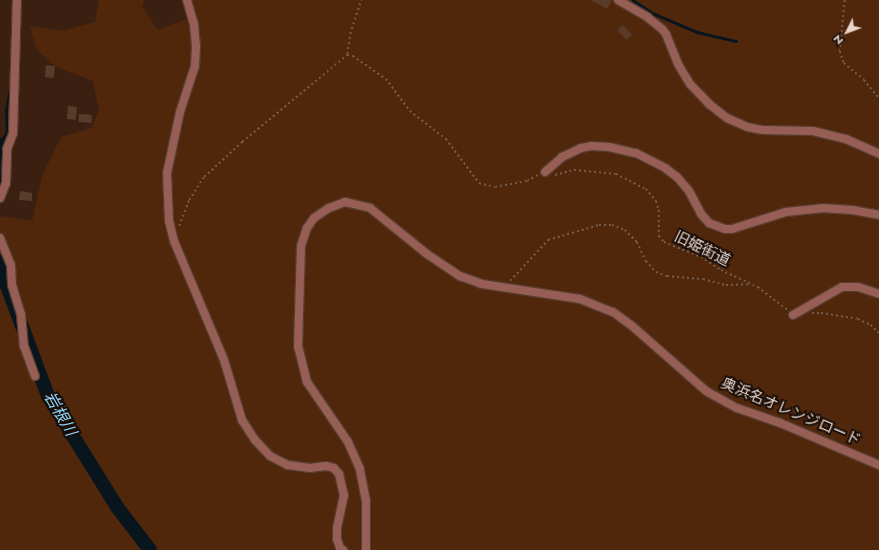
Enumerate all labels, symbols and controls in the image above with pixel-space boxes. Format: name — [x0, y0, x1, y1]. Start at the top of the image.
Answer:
north arrow — [827, 12, 867, 52]
text: N — [829, 31, 847, 49]
street label: 旧姫街道 — [671, 228, 733, 270]
street label: 奥浜名オレンジロード — [718, 374, 864, 450]
water label: 岩根川 — [40, 388, 80, 440]

